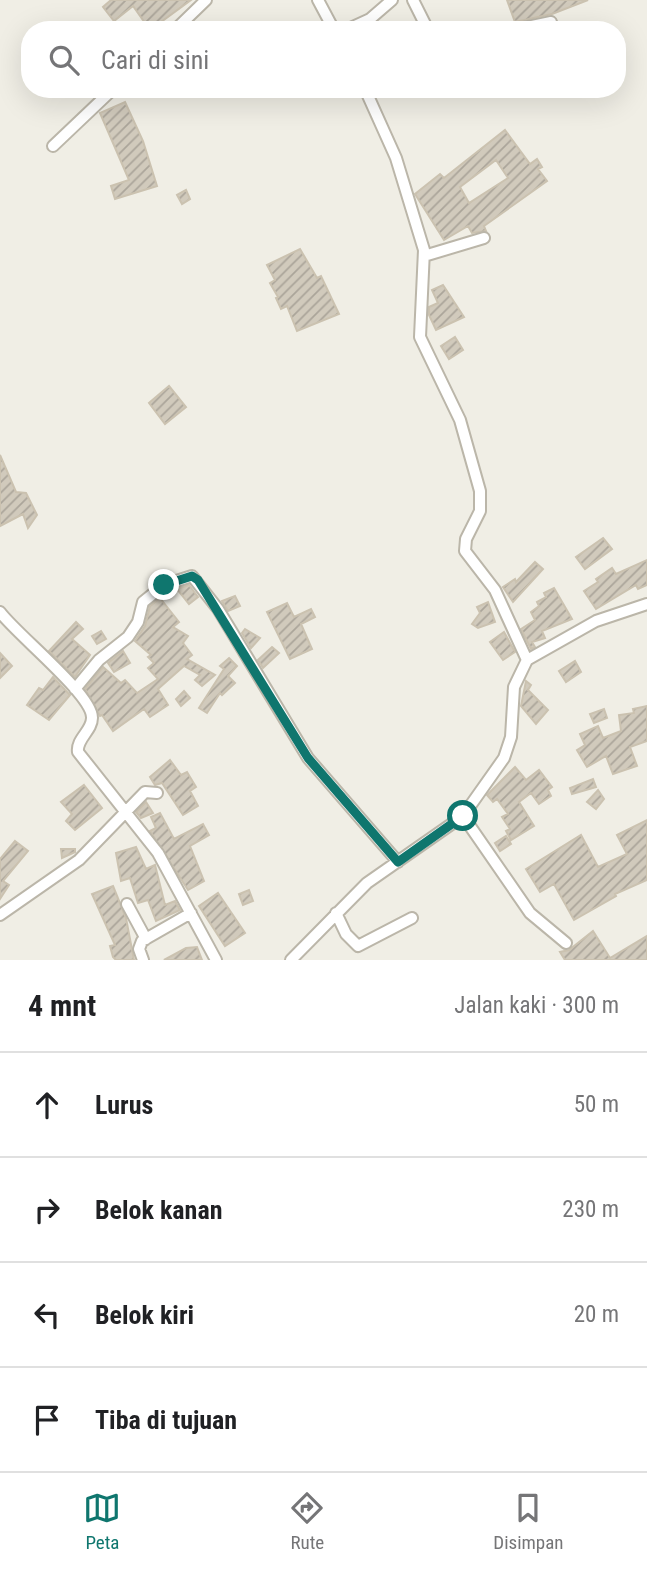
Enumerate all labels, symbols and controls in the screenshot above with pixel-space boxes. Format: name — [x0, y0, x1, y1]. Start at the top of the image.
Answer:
search box — [21, 21, 626, 98]
icon: search — [45, 41, 83, 79]
text: Cari di sini — [101, 45, 209, 75]
route end — [148, 569, 179, 600]
route start — [447, 800, 478, 831]
text: 4 mnt — [28, 988, 96, 1023]
text: Jalan kaki · 300 m — [454, 992, 619, 1019]
icon: ahead — [28, 1086, 66, 1124]
text: Lurus — [95, 1090, 153, 1120]
text: 50 m — [574, 1091, 619, 1118]
icon: right — [28, 1191, 66, 1229]
text: Belok kanan — [95, 1195, 222, 1225]
text: 230 m — [562, 1196, 619, 1223]
icon: left — [28, 1296, 66, 1334]
text: Belok kiri — [95, 1300, 194, 1330]
text: 20 m — [574, 1301, 619, 1328]
icon: arrive — [28, 1401, 66, 1439]
text: Tiba di tujuan — [95, 1405, 237, 1435]
tab: Peta — [83, 1489, 121, 1554]
tab: Rute — [288, 1489, 326, 1554]
tab: Disimpan — [493, 1489, 564, 1554]

